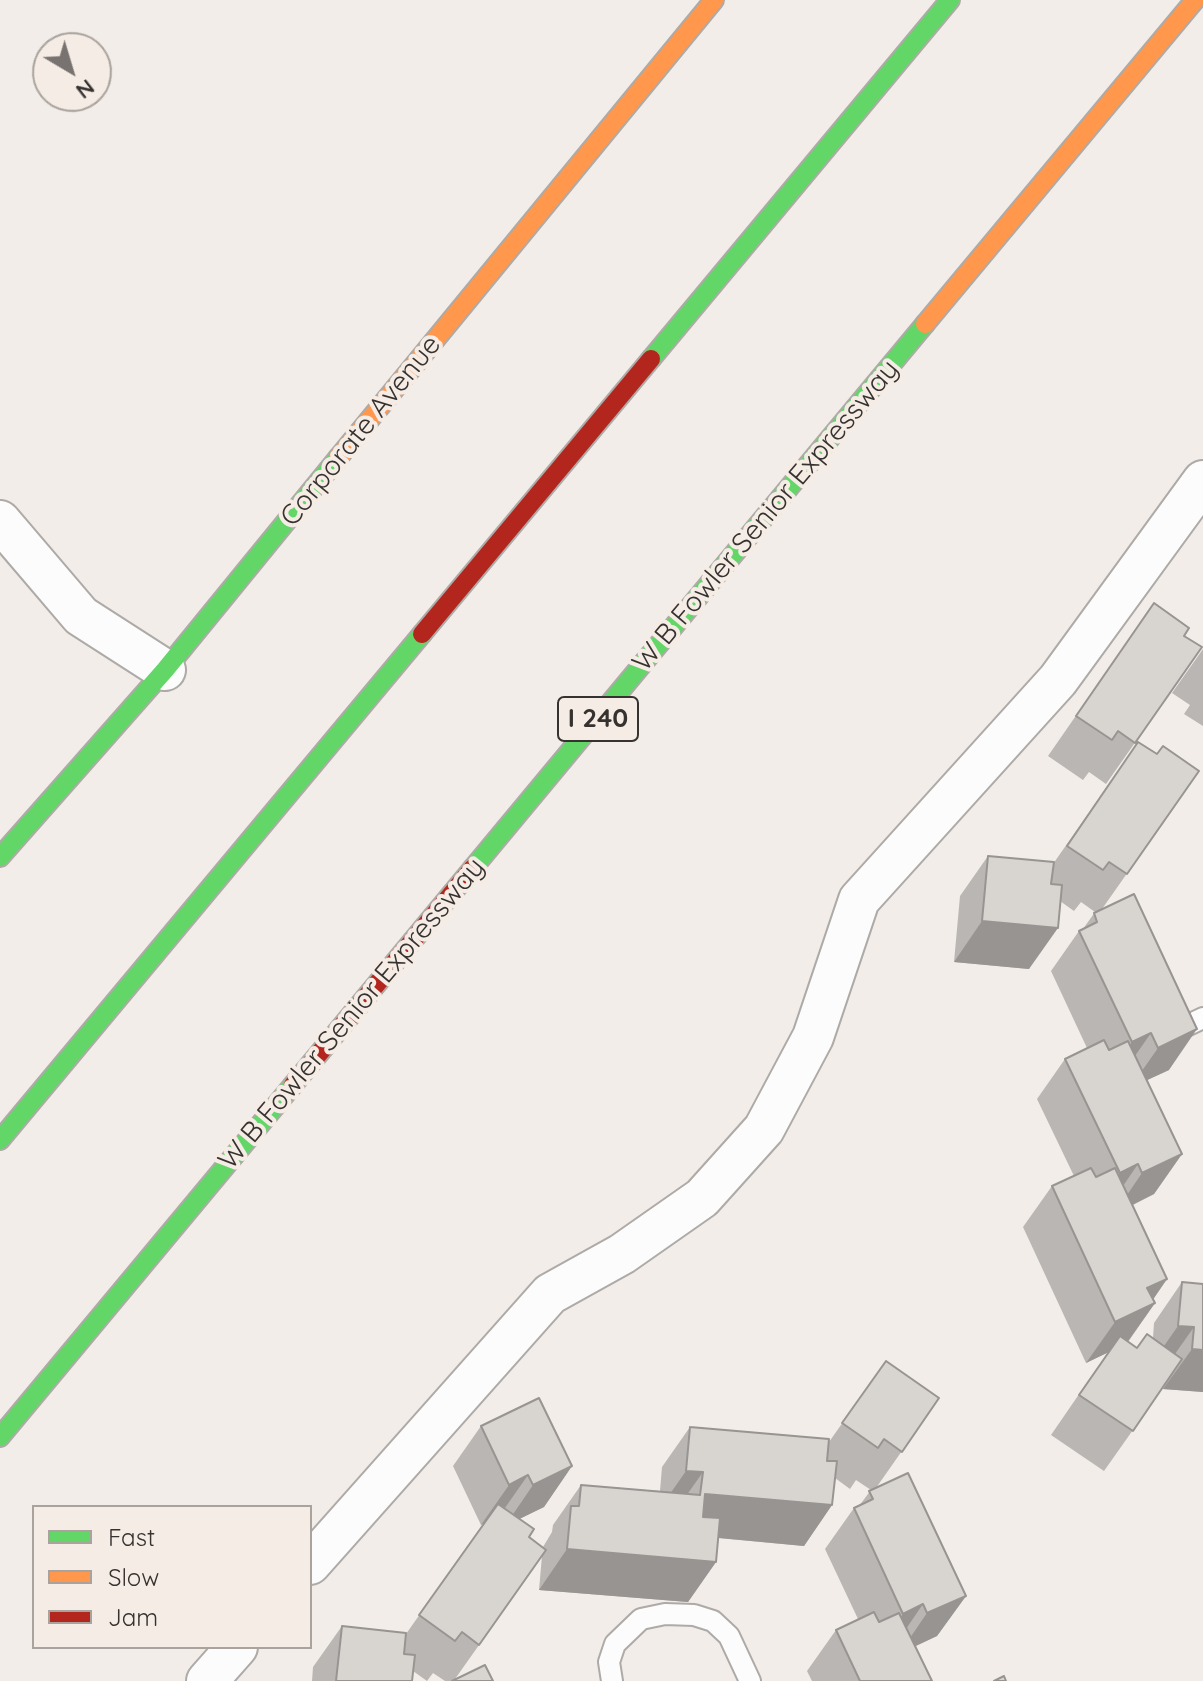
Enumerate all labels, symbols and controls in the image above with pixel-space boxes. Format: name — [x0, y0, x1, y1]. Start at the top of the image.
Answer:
north arrow — [32, 32, 112, 112]
text: N — [71, 73, 101, 105]
street label: Corporate Avenue — [274, 329, 448, 533]
street label: W B Fowler Senior Expressway — [626, 353, 906, 679]
road number: I 240 — [558, 697, 638, 741]
street label: W B Fowler Senior Expressway — [212, 851, 492, 1177]
legend — [32, 1505, 312, 1649]
text: Fast — [108, 1522, 155, 1552]
text: Slow — [108, 1562, 159, 1592]
text: Jam — [108, 1602, 158, 1632]

